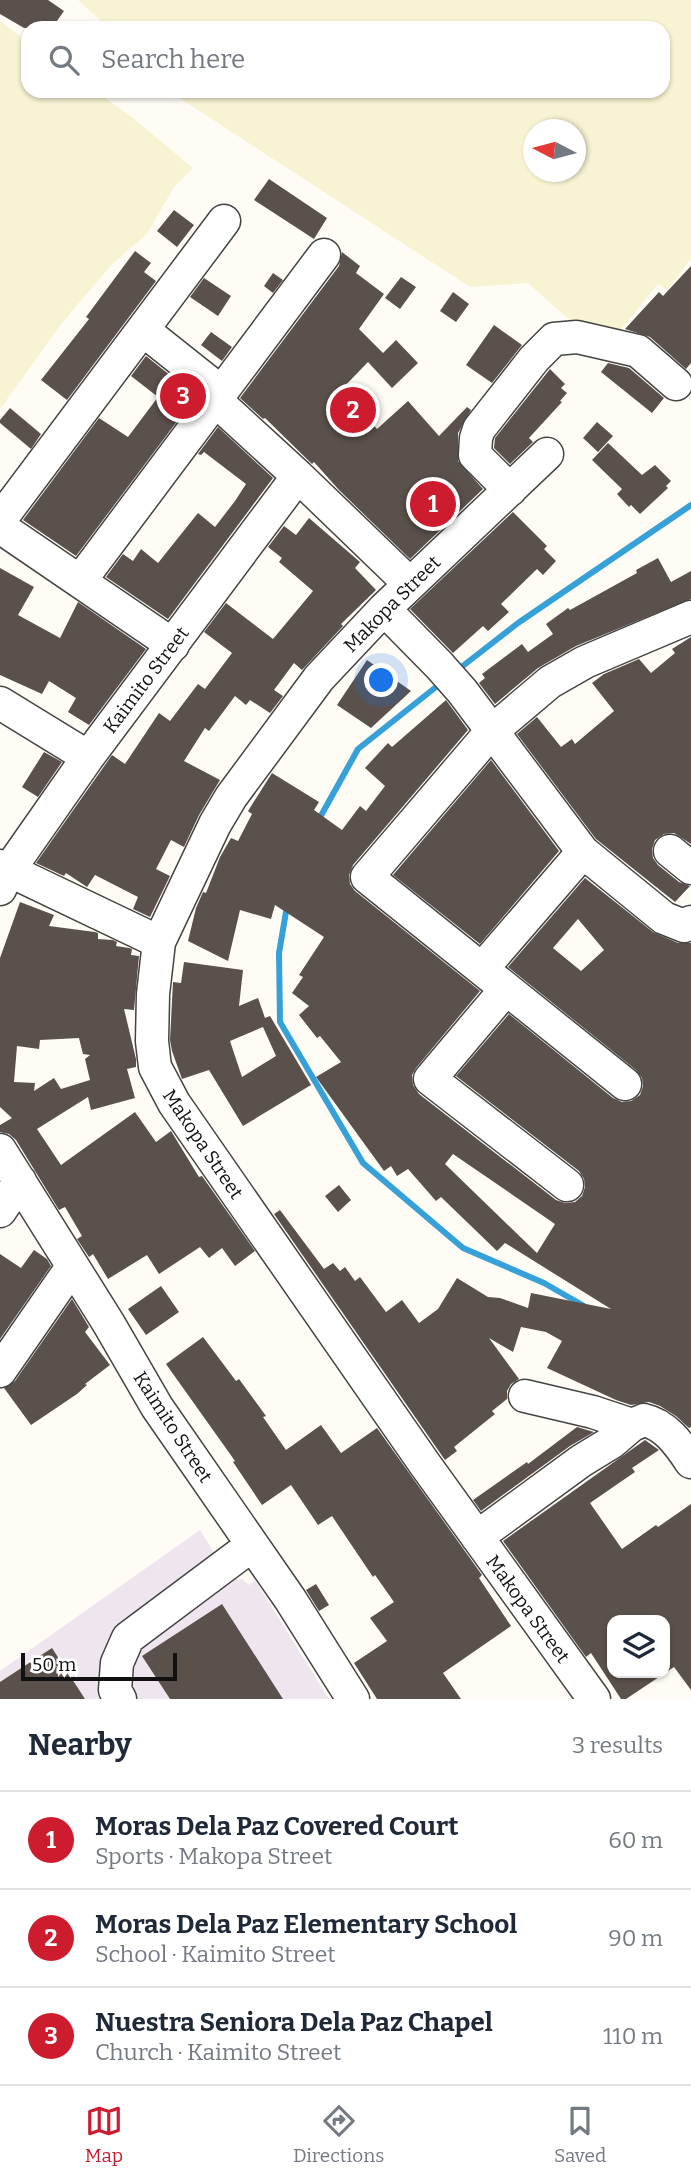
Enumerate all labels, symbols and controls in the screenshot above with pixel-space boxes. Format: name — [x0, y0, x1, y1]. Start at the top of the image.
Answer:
search box — [21, 21, 670, 98]
icon: search — [45, 41, 83, 79]
text: Search here — [101, 44, 245, 75]
north arrow — [523, 119, 586, 182]
pin: 3 — [160, 370, 206, 422]
pin: 2 — [330, 384, 376, 436]
pin: 1 — [410, 478, 456, 530]
street label: Makopa Street — [339, 551, 445, 657]
street label: Kaimito Street — [98, 622, 194, 738]
your location — [364, 663, 398, 697]
street label: Makopa Street — [158, 1085, 248, 1203]
street label: Kaimito Street — [129, 1367, 217, 1487]
street label: Makopa Street — [481, 1551, 575, 1667]
map controls — [607, 1615, 670, 1678]
button: layers — [607, 1615, 670, 1678]
scale bar — [21, 1650, 177, 1682]
text: 50 m — [32, 1653, 76, 1676]
text: Nearby — [28, 1727, 132, 1763]
text: 3 results — [572, 1731, 663, 1759]
text: Moras Dela Paz Covered Court — [95, 1811, 458, 1842]
text: 1 — [46, 1826, 56, 1854]
text: 60 m — [608, 1826, 663, 1854]
text: Sports · Makopa Street — [95, 1842, 332, 1870]
text: Moras Dela Paz Elementary School — [95, 1909, 517, 1940]
text: 2 — [45, 1924, 57, 1952]
text: 90 m — [608, 1924, 663, 1952]
text: School · Kaimito Street — [95, 1940, 336, 1968]
text: Nuestra Seniora Dela Paz Chapel — [95, 2007, 493, 2038]
text: 3 — [44, 2022, 58, 2050]
text: 110 m — [603, 2022, 663, 2050]
text: Church · Kaimito Street — [95, 2038, 341, 2066]
tab: Map — [85, 2102, 123, 2167]
tab: Directions — [293, 2102, 384, 2167]
tab: Saved — [554, 2102, 606, 2167]

